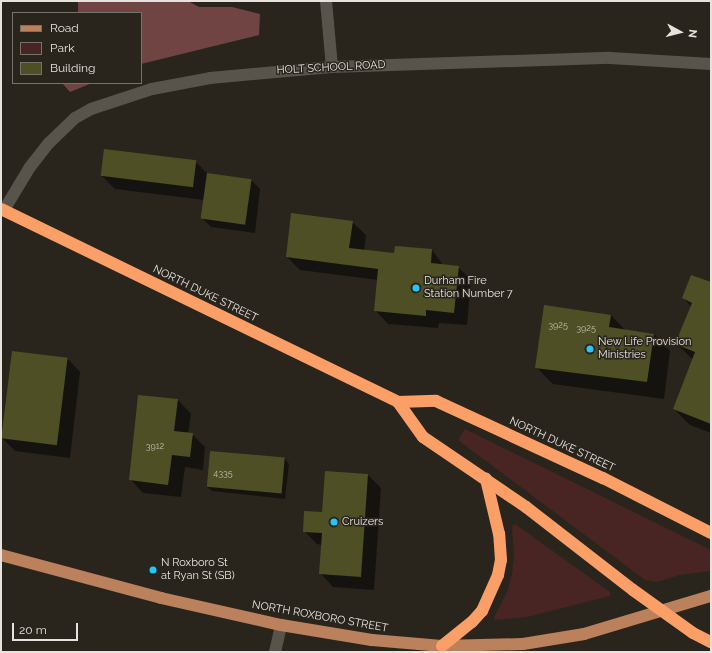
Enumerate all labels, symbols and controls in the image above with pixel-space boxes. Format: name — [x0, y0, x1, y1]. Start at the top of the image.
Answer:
legend — [12, 12, 142, 84]
north arrow — [660, 12, 700, 52]
text: Road — [50, 21, 79, 35]
text: N — [685, 29, 699, 38]
text: Park — [50, 41, 75, 55]
street label: HOLT SCHOOL ROAD — [276, 59, 386, 77]
text: Building — [50, 61, 96, 75]
street label: NORTH DUKE STREET — [150, 263, 260, 325]
place label: Durham Fire Station Number 7 — [424, 275, 513, 301]
marker: Durham Fire Station Number 7 — [411, 283, 421, 293]
house number: 3925 — [548, 320, 568, 330]
house number: 3925 — [576, 323, 596, 333]
place label: New Life Provision Ministries — [598, 336, 692, 362]
marker: New Life Provision Ministries — [585, 344, 595, 354]
street label: NORTH DUKE STREET — [507, 415, 617, 475]
house number: 3912 — [146, 441, 164, 451]
house number: 4335 — [213, 468, 233, 478]
place label: Cruizers — [342, 515, 383, 529]
marker: Cruizers — [329, 517, 339, 527]
place label: N Roxboro St at Ryan St (SB) — [161, 557, 235, 583]
marker: N Roxboro St at Ryan St (SB) — [148, 565, 158, 575]
street label: NORTH ROXBORO STREET — [251, 599, 389, 635]
scale bar — [14, 615, 80, 641]
text: 20 m — [19, 623, 47, 637]

